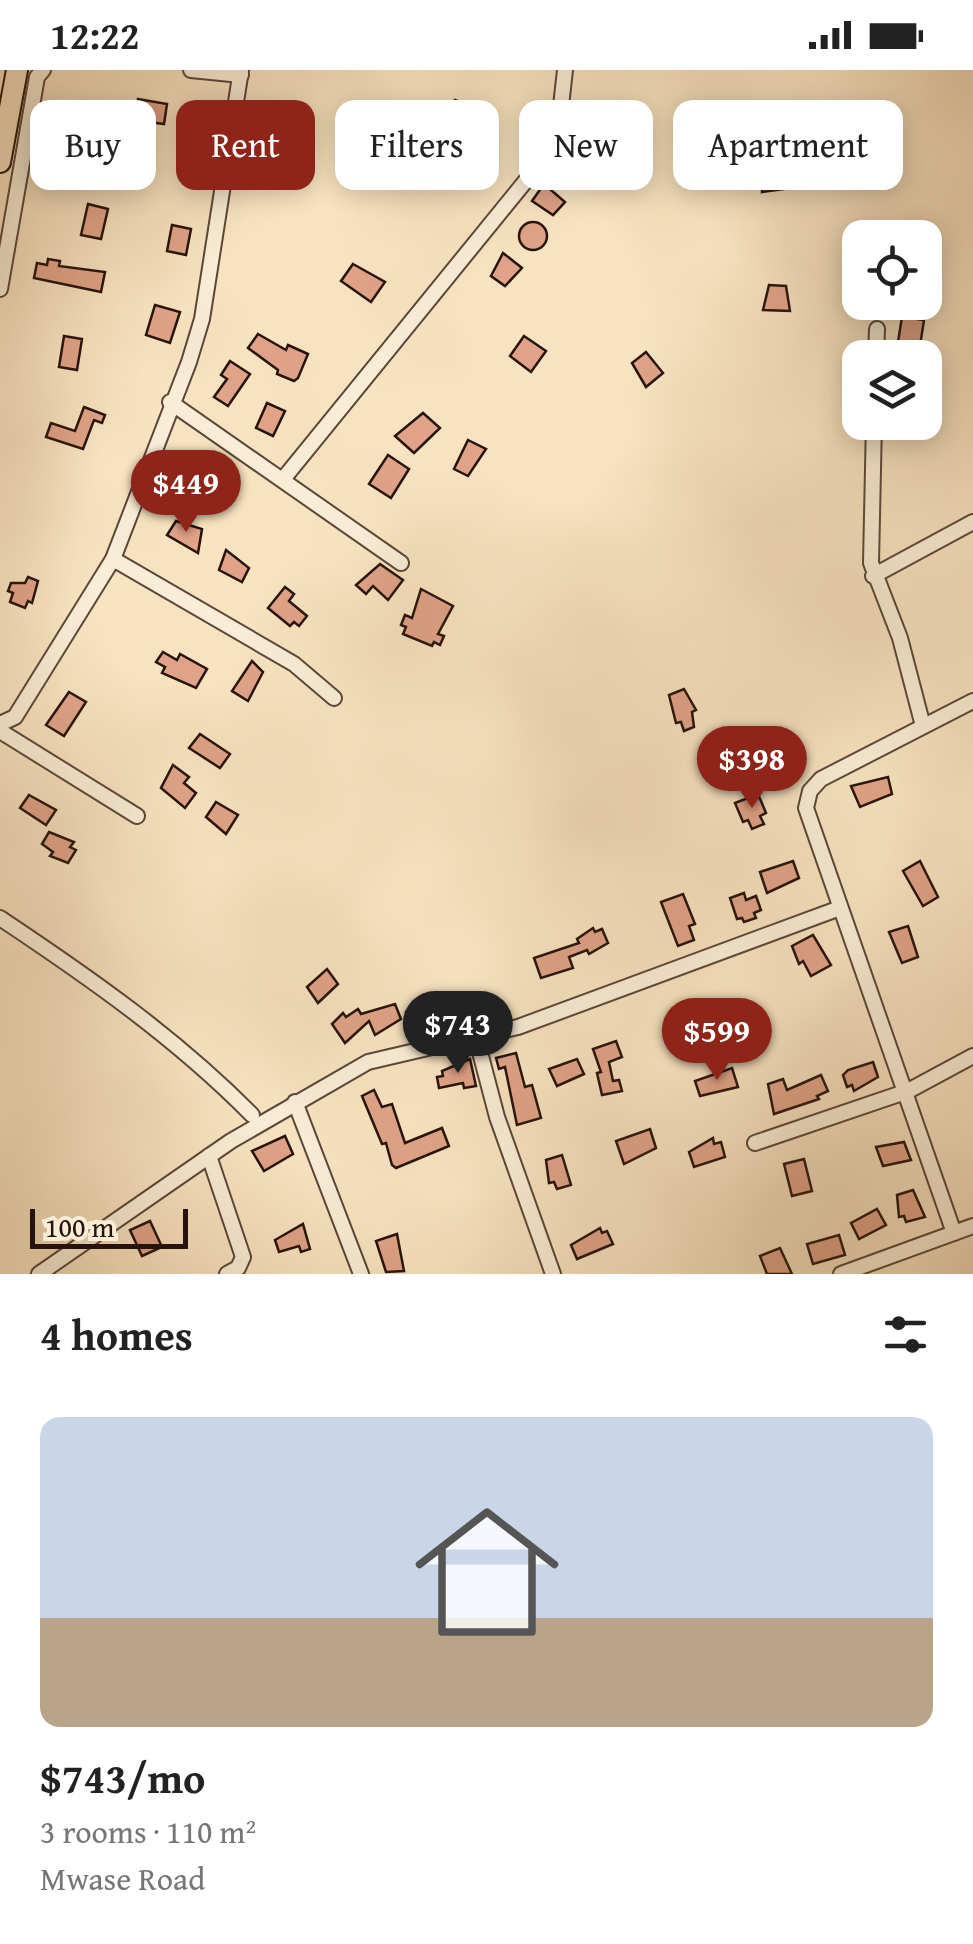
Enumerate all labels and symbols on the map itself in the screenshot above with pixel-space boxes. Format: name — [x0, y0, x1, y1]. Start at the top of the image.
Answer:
pin: $449 — [127, 450, 245, 535]
pin: $398 — [693, 726, 811, 811]
pin: $743 — [399, 991, 517, 1076]
pin: $599 — [658, 998, 776, 1083]
scale bar — [30, 1204, 188, 1248]

